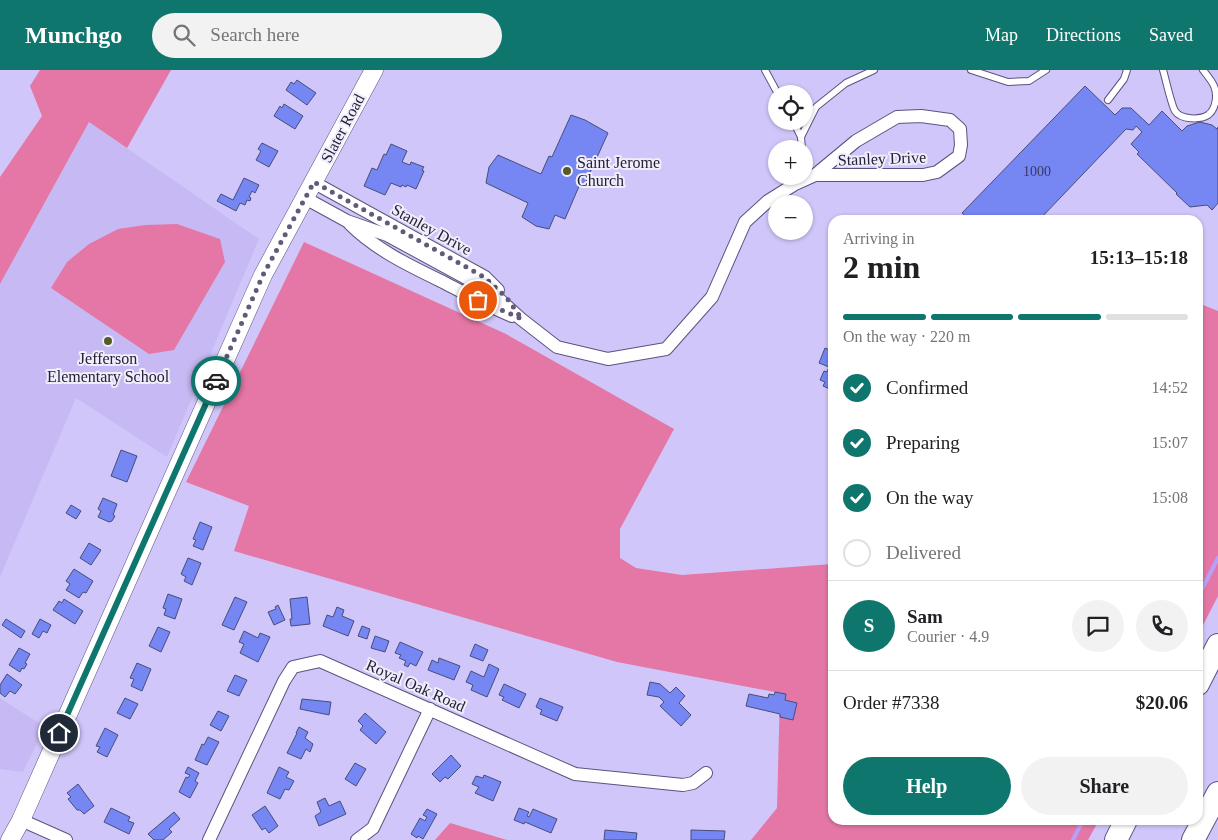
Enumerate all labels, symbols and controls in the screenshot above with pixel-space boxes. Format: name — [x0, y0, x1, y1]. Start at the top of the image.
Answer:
search box — [152, 13, 502, 58]
icon: search — [170, 21, 198, 49]
text: Munchgo — [25, 22, 122, 48]
text: Search here — [210, 24, 300, 45]
text: Map — [985, 25, 1018, 45]
text: Directions — [1046, 25, 1121, 45]
text: Saved — [1149, 25, 1193, 45]
map controls — [768, 85, 813, 240]
button: locate — [768, 85, 813, 130]
street label: Slater Road — [317, 91, 368, 165]
button: + — [768, 140, 813, 185]
street label: Stanley Drive — [838, 148, 927, 170]
place label: Saint Jerome Church — [577, 154, 660, 189]
house number: 1000 — [1023, 164, 1051, 179]
marker: Saint Jerome Church — [561, 165, 573, 177]
button: − — [768, 195, 813, 240]
street label: Stanley Drive — [388, 201, 475, 259]
text: Arriving in — [843, 230, 915, 247]
text: 15:13–15:18 — [1090, 247, 1188, 268]
text: 2 min — [843, 249, 920, 285]
pin — [457, 279, 499, 321]
icon: bag — [464, 286, 492, 314]
text: On the way · 220 m — [843, 328, 971, 345]
marker: Jefferson Elementary School — [102, 335, 114, 347]
place label: Jefferson Elementary School — [47, 350, 170, 386]
courier — [191, 356, 241, 406]
icon: car — [202, 367, 230, 395]
icon: check — [843, 374, 871, 402]
text: Confirmed — [886, 377, 968, 398]
text: 14:52 — [1152, 379, 1188, 396]
icon: check — [843, 429, 871, 457]
text: Preparing — [886, 432, 960, 453]
text: 15:07 — [1152, 434, 1188, 451]
icon: check — [843, 484, 871, 512]
text: On the way — [886, 487, 974, 508]
text: 15:08 — [1152, 489, 1188, 506]
text: Delivered — [886, 542, 961, 563]
button: chat — [1072, 600, 1124, 652]
button: phone — [1136, 600, 1188, 652]
text: Sam — [907, 606, 943, 627]
text: S — [864, 615, 874, 636]
text: Courier · 4.9 — [907, 628, 989, 645]
street label: Royal Oak Road — [363, 656, 468, 716]
text: Order #7338 — [843, 692, 940, 713]
text: $20.06 — [1136, 692, 1188, 713]
pin — [38, 712, 80, 754]
icon: home — [45, 719, 73, 747]
button: Help — [843, 757, 1011, 815]
button: Share — [1021, 757, 1188, 815]

